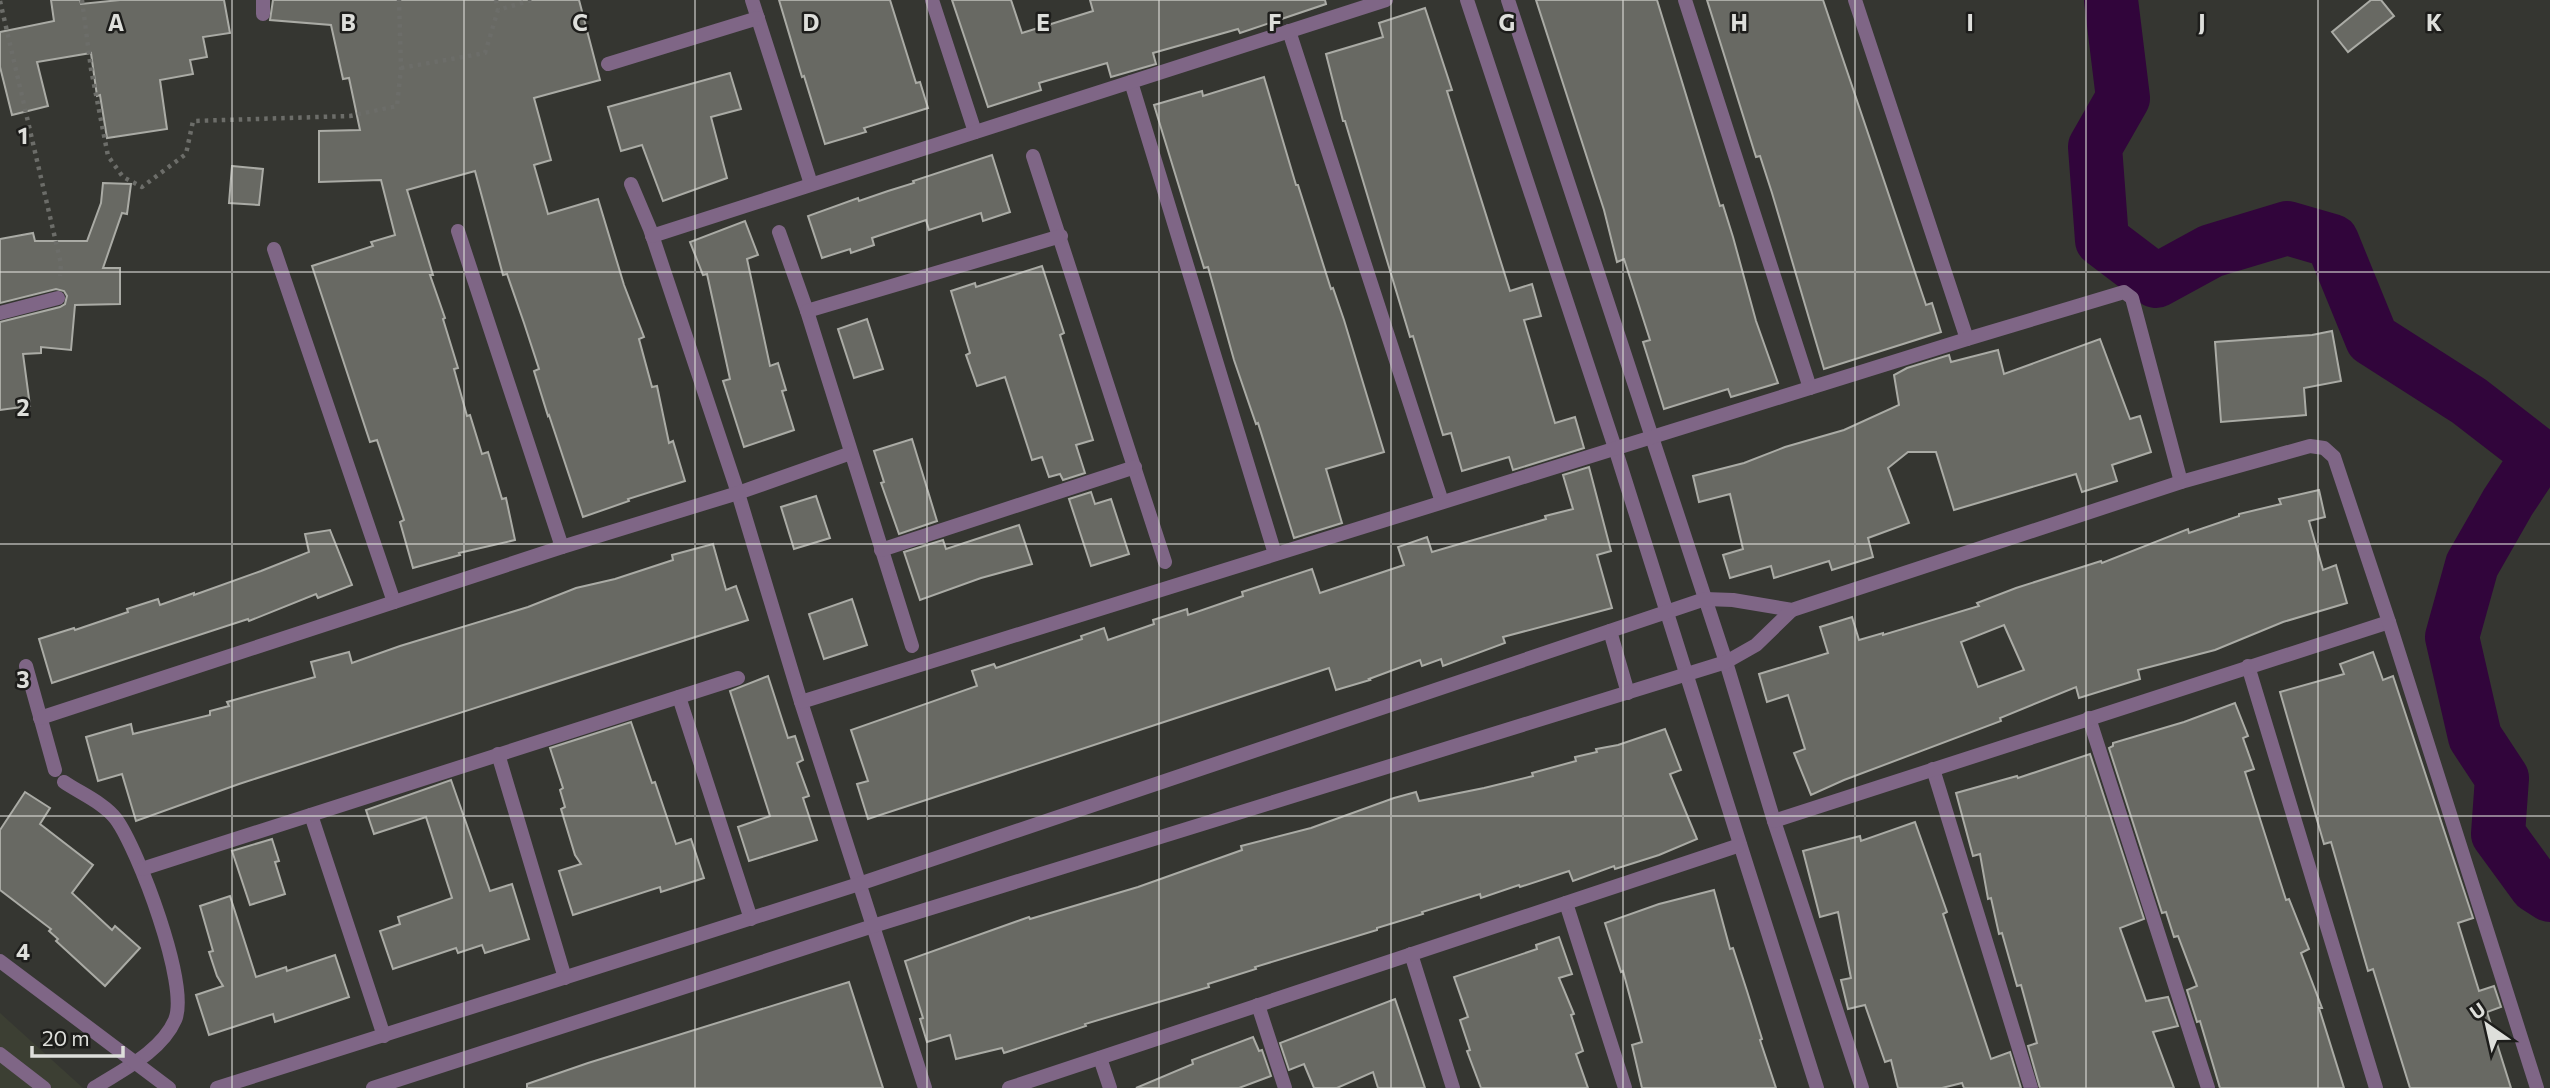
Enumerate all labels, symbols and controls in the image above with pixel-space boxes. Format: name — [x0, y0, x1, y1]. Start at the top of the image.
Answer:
text: A — [108, 8, 125, 36]
text: B — [340, 8, 356, 36]
text: C — [572, 8, 588, 36]
text: D — [803, 8, 820, 36]
text: E — [1036, 8, 1050, 36]
text: F — [1268, 8, 1282, 36]
text: G — [1499, 8, 1515, 36]
text: H — [1730, 8, 1748, 36]
text: I — [1966, 8, 1974, 36]
text: J — [2198, 8, 2206, 36]
text: K — [2426, 8, 2442, 36]
text: 1 — [18, 121, 28, 149]
text: 2 — [16, 393, 30, 421]
text: 3 — [16, 665, 30, 693]
text: 4 — [16, 937, 30, 965]
north arrow — [2452, 990, 2522, 1060]
text: U — [2465, 997, 2489, 1024]
scale bar — [32, 1014, 122, 1058]
text: 20 m — [42, 1025, 90, 1050]

